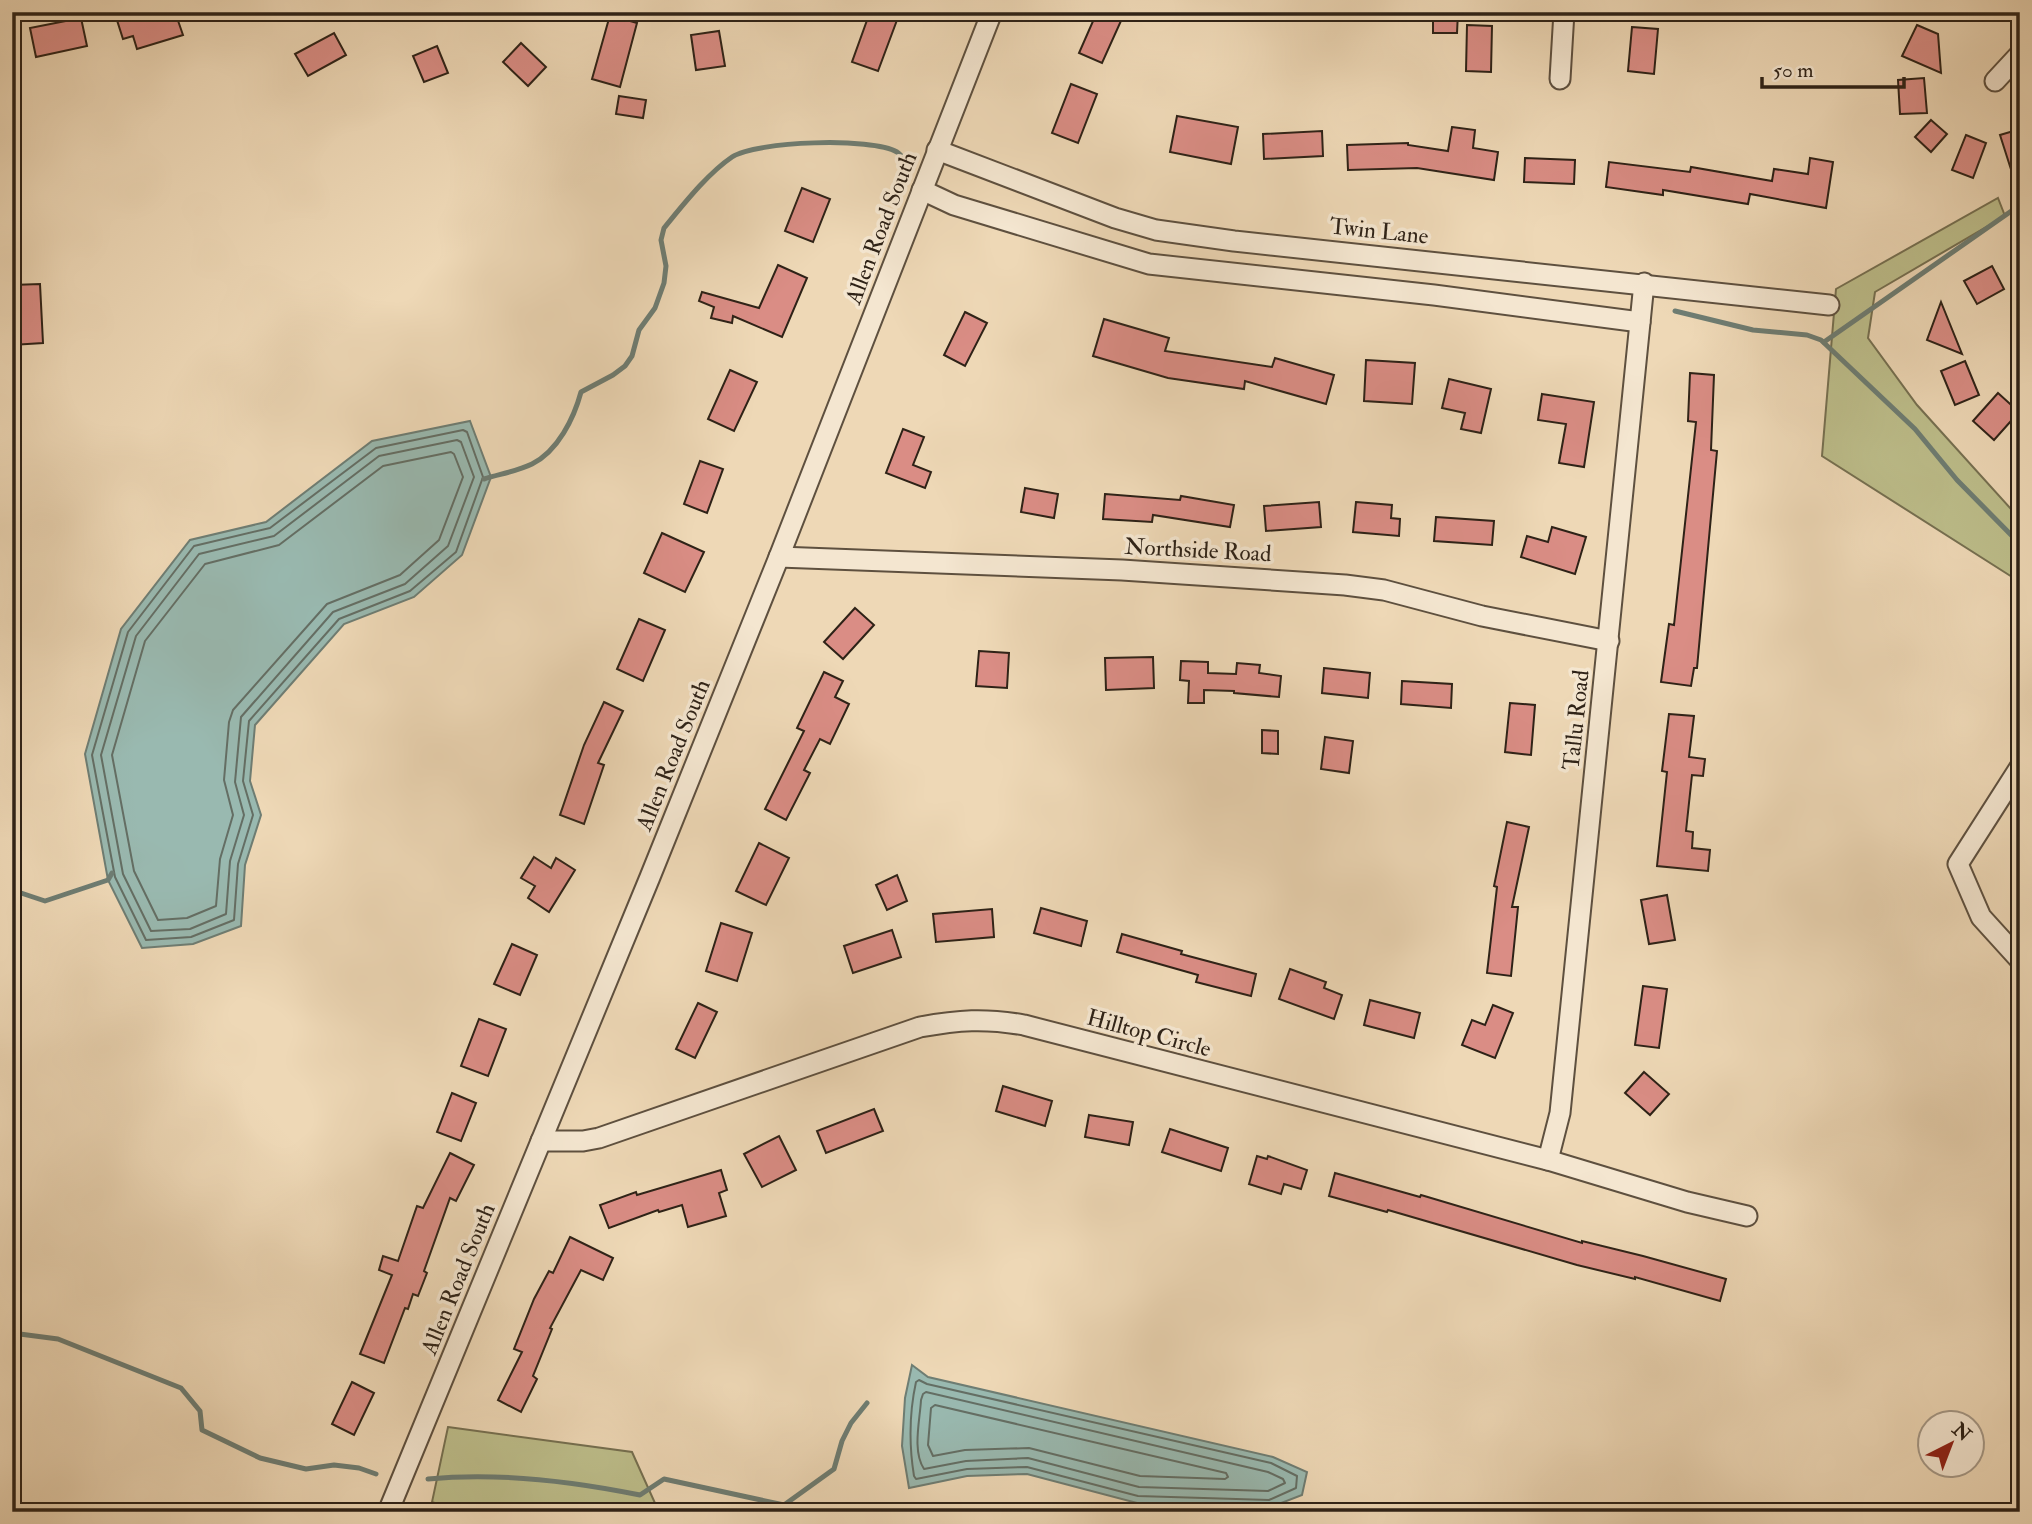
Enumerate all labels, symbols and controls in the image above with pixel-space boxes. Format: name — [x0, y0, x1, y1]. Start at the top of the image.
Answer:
scale bar — [1762, 46, 1904, 90]
text: 50 m — [1773, 57, 1814, 84]
street label: Allen Road South — [838, 148, 923, 309]
street label: Twin Lane — [1328, 211, 1430, 251]
street label: Northside Road — [1124, 532, 1272, 568]
street label: Tallu Road — [1556, 669, 1596, 771]
street label: Allen Road South — [629, 675, 717, 836]
street label: Hilltop Circle — [1083, 1002, 1215, 1065]
street label: Allen Road South — [414, 1199, 502, 1360]
north arrow — [1916, 1408, 1986, 1478]
text: N — [1947, 1417, 1977, 1447]

